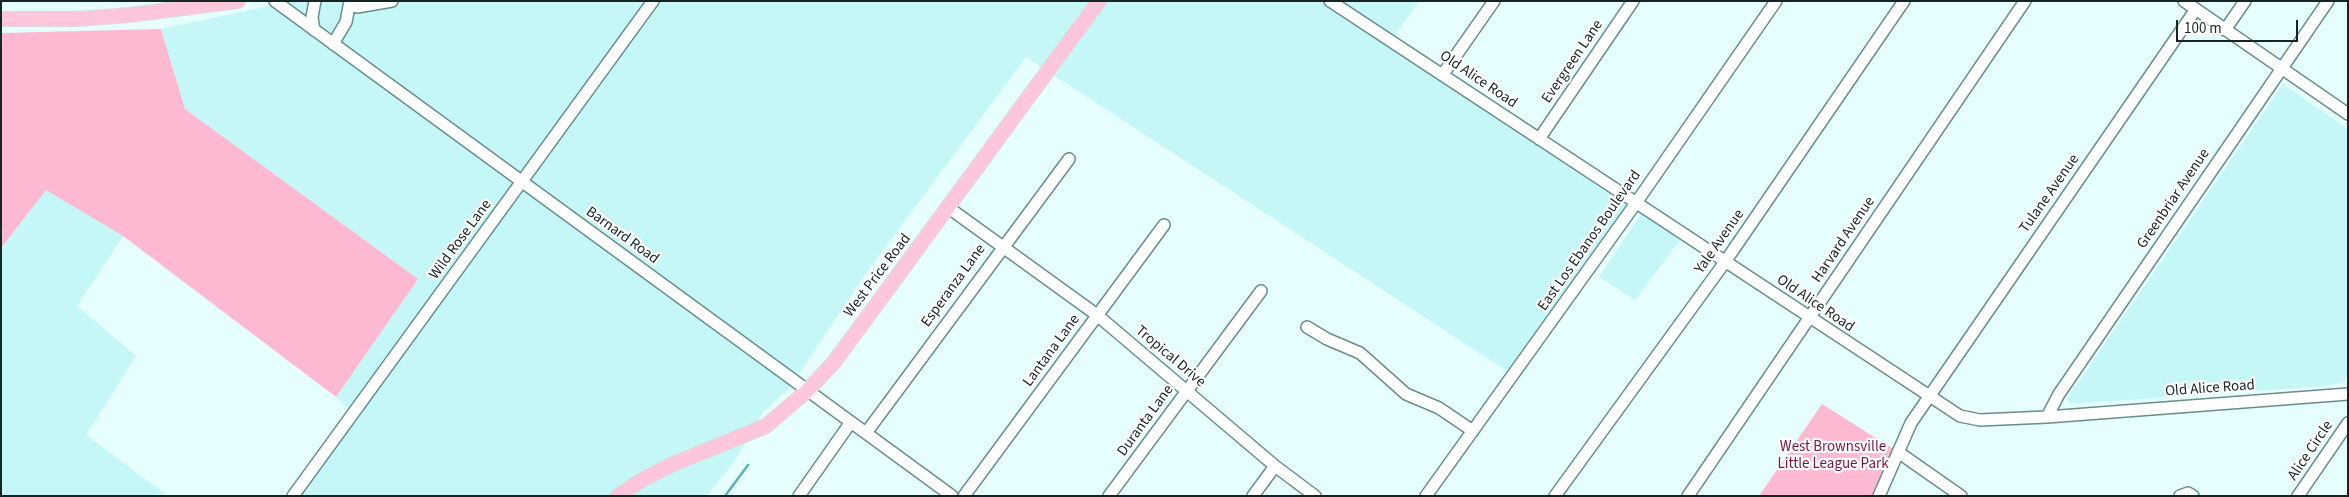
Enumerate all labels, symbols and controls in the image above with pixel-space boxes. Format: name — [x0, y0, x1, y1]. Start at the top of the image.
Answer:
scale bar — [2179, 10, 2302, 42]
street label: Evergreen Lane — [1539, 17, 1607, 107]
text: 100 m — [2184, 18, 2222, 39]
street label: Old Alice Road — [1436, 47, 1520, 113]
street label: Greenbriar Avenue — [2134, 146, 2214, 252]
street label: Tulane Avenue — [2016, 151, 2084, 237]
street label: East Los Ebanos Boulevard — [1535, 167, 1645, 315]
street label: Harvard Avenue — [1809, 194, 1879, 286]
street label: Wild Rose Lane — [426, 197, 496, 283]
street label: Barnard Road — [582, 203, 662, 269]
street label: Yale Avenue — [1691, 206, 1749, 278]
street label: West Price Road — [841, 231, 915, 321]
street label: Esperanza Lane — [918, 241, 990, 331]
street label: Old Alice Road — [1773, 271, 1857, 337]
street label: Lantana Lane — [1020, 311, 1084, 391]
street label: Tropical Drive — [1131, 322, 1209, 392]
street label: Old Alice Road — [2165, 377, 2255, 401]
street label: Duranta Lane — [1114, 382, 1178, 460]
street label: Alice Circle — [2285, 418, 2337, 484]
park label: West Brownsville Little League Park — [1777, 439, 1889, 474]

